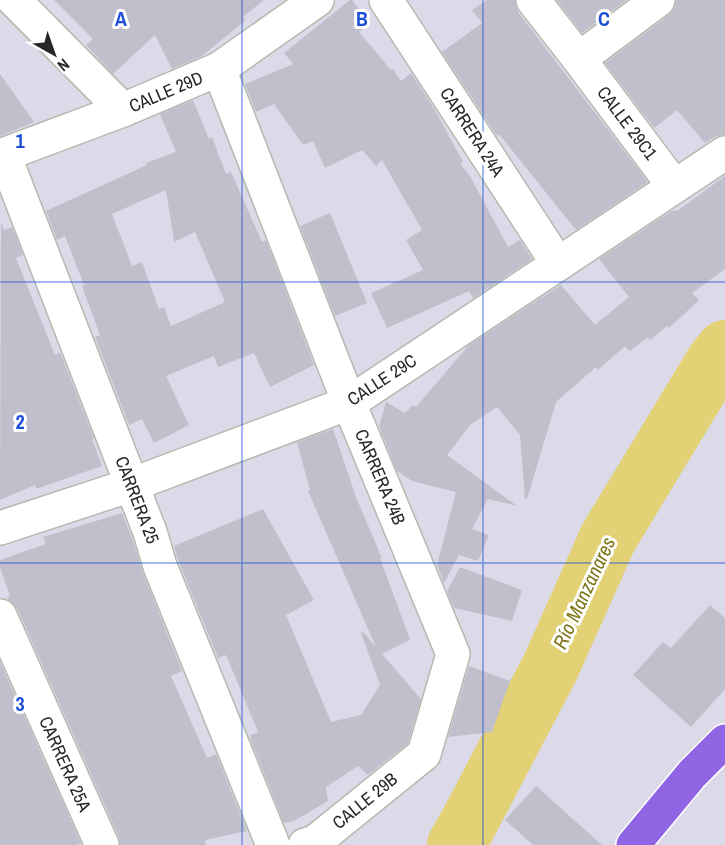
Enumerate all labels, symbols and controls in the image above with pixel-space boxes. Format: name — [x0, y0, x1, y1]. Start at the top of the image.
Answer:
text: A — [115, 5, 127, 32]
text: B — [356, 5, 368, 32]
text: C — [598, 5, 610, 32]
north arrow — [24, 24, 84, 84]
text: N — [53, 54, 74, 77]
street label: CALLE 29D — [125, 65, 207, 118]
street label: CALLE 29C1 — [591, 81, 664, 165]
street label: CARRERA 24A — [434, 82, 511, 181]
text: 1 — [15, 127, 25, 154]
street label: CALLE 29C — [342, 348, 421, 411]
text: 2 — [15, 408, 25, 435]
street label: CARRERA 24B — [349, 425, 412, 529]
street label: CARRERA 25 — [109, 452, 166, 547]
water label: Río Manzanares — [546, 533, 621, 653]
text: 3 — [15, 690, 25, 717]
street label: CARRERA 25A — [33, 712, 98, 815]
street label: CALLE 29B — [327, 767, 403, 835]

